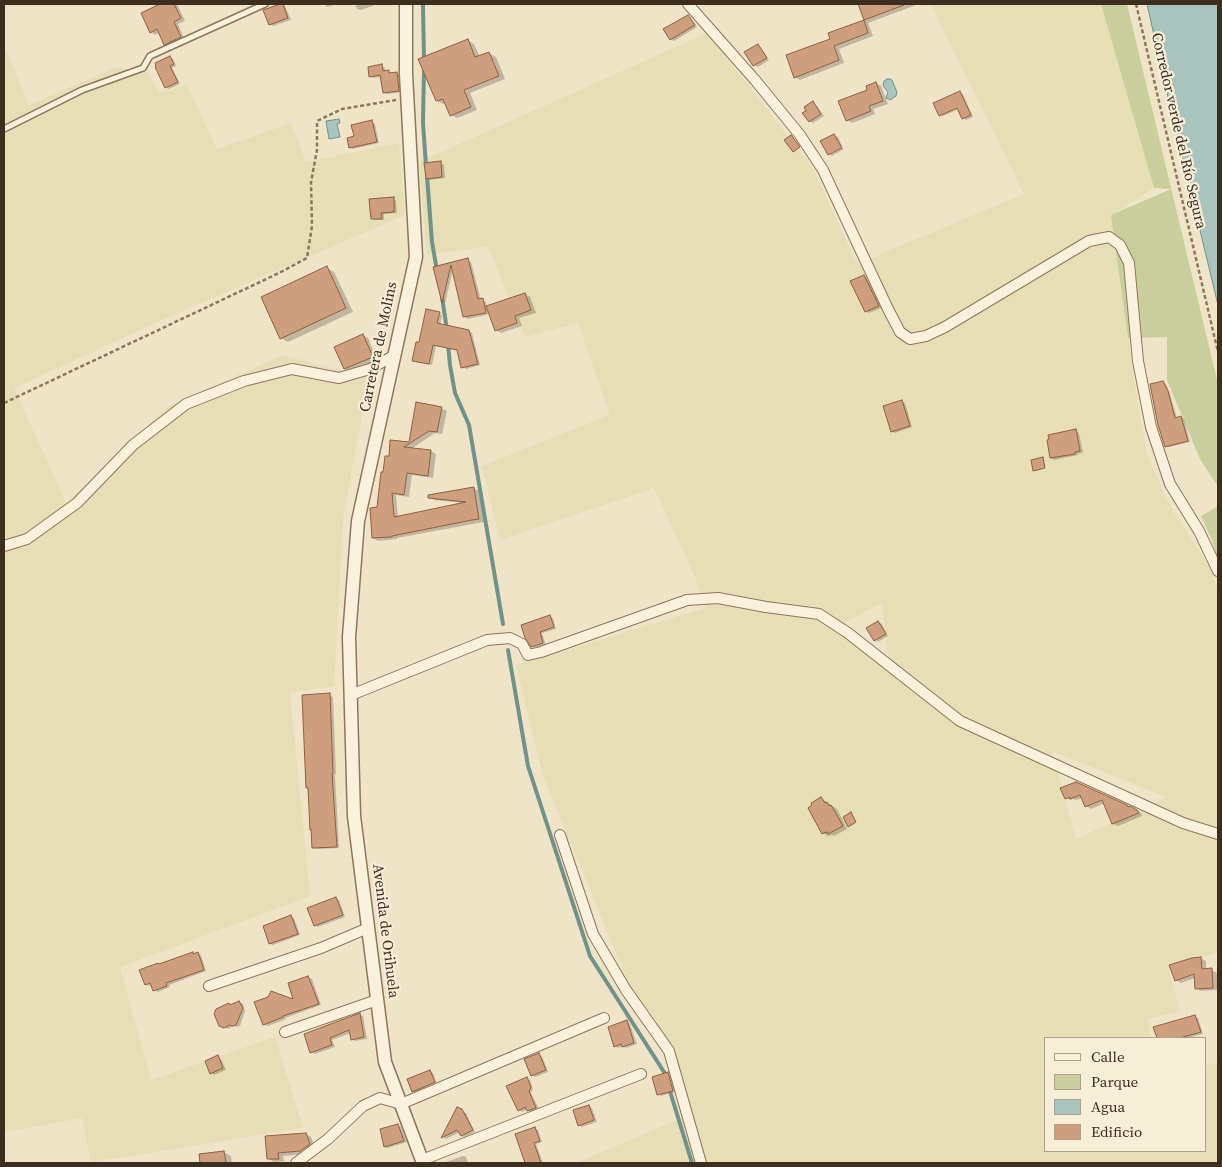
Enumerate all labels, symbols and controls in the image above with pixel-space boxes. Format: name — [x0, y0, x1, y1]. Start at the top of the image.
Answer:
street label: Corredor verde del Río Segura — [1147, 31, 1209, 231]
street label: Carretera de Molins — [356, 280, 402, 414]
street label: Avenida de Orihuela — [368, 863, 402, 999]
legend — [1044, 1037, 1207, 1152]
text: Calle — [1091, 1046, 1125, 1067]
text: Parque — [1091, 1071, 1138, 1092]
text: Agua — [1091, 1096, 1125, 1117]
text: Edificio — [1091, 1121, 1142, 1142]

